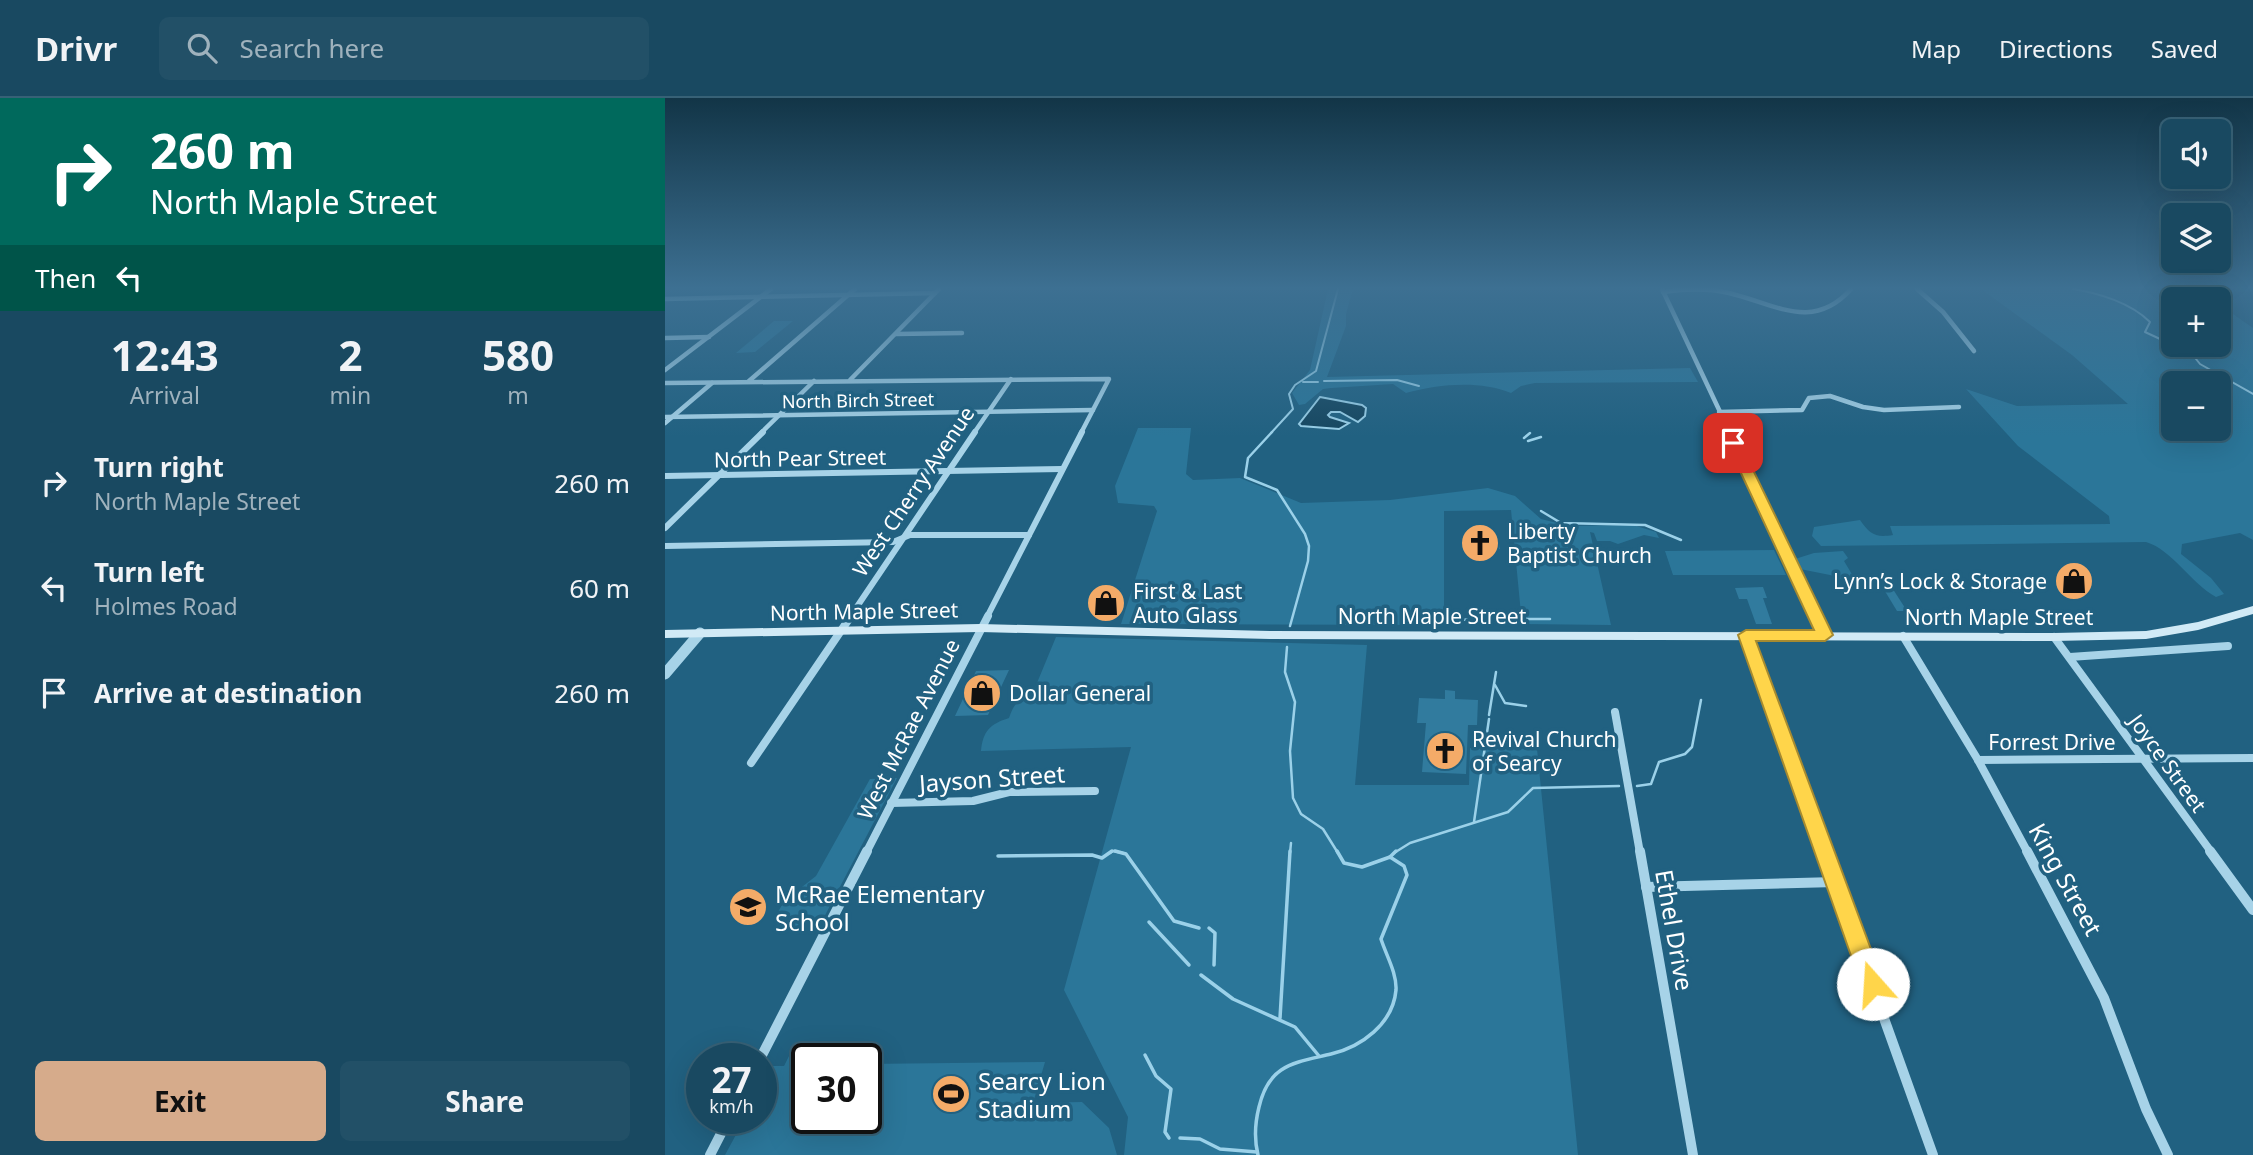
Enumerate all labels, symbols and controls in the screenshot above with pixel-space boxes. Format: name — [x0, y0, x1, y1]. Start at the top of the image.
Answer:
search box — [159, 17, 649, 80]
text: Drivr — [35, 26, 117, 71]
icon: search — [183, 29, 221, 67]
text: Search here — [239, 30, 384, 66]
text: Map — [1911, 32, 1961, 65]
text: Directions — [1999, 32, 2113, 65]
text: Saved — [2151, 32, 2218, 65]
text: 260 m — [150, 117, 295, 183]
map controls — [2161, 119, 2231, 441]
button: sound — [2161, 119, 2231, 189]
icon: right — [35, 126, 126, 217]
text: North Maple Street — [150, 180, 437, 223]
button: layers — [2161, 203, 2231, 273]
icon: left — [110, 259, 148, 297]
text: Then — [35, 260, 96, 296]
button: + — [2161, 287, 2231, 357]
text: 12:43 — [111, 326, 219, 383]
text: 2 — [338, 326, 362, 383]
text: 580 — [482, 326, 554, 383]
button: − — [2161, 371, 2231, 441]
text: Arrival — [130, 379, 200, 411]
text: min — [330, 379, 371, 411]
text: m — [507, 379, 529, 411]
street label: North Birch Street — [782, 387, 935, 413]
street label: West Cherry Avenue — [846, 401, 980, 581]
pin — [1703, 413, 1763, 473]
icon: arrive — [1714, 424, 1752, 462]
street label: North Pear Street — [714, 442, 887, 474]
text: Turn right — [94, 449, 224, 485]
icon: right — [35, 464, 73, 502]
text: 260 m — [554, 465, 630, 501]
text: North Maple Street — [94, 485, 300, 517]
place label: Liberty Baptist Church — [1507, 517, 1652, 569]
church icon: Liberty Baptist Church — [1459, 522, 1501, 564]
text: Turn left — [94, 554, 205, 590]
shop icon: Lynn’s Lock & Storage — [2053, 560, 2095, 602]
place label: Lynn’s Lock & Storage — [1833, 567, 2047, 595]
icon: left — [35, 569, 73, 607]
text: 60 m — [569, 570, 630, 606]
place label: First & Last Auto Glass — [1133, 577, 1243, 629]
shop icon: First & Last Auto Glass — [1085, 582, 1127, 624]
text: Holmes Road — [94, 590, 238, 622]
street label: North Maple Street — [770, 595, 959, 627]
street label: North Maple Street — [1338, 602, 1527, 630]
street label: North Maple Street — [1905, 603, 2094, 631]
street label: West McRae Avenue — [850, 634, 966, 824]
shop icon: Dollar General — [961, 672, 1003, 714]
icon: arrive — [35, 674, 73, 712]
text: Arrive at destination — [94, 675, 363, 711]
text: 260 m — [554, 675, 630, 711]
place label: Dollar General — [1009, 679, 1151, 707]
street label: Joyce Street — [2122, 707, 2213, 818]
place label: Revival Church of Searcy — [1472, 725, 1616, 777]
street label: Forrest Drive — [1988, 728, 2116, 756]
church icon: Revival Church of Searcy — [1424, 730, 1466, 772]
street label: Jayson Street — [916, 756, 1066, 800]
street label: King Street — [2022, 817, 2111, 941]
street label: Ethel Drive — [1648, 867, 1702, 993]
place label: McRae Elementary School — [775, 877, 985, 938]
school or university icon: McRae Elementary School — [727, 886, 769, 928]
position arrow — [1836, 947, 1910, 1021]
speed limit sign: 30 — [791, 1043, 882, 1134]
text: 27 — [711, 1056, 752, 1103]
button: Exit — [35, 1061, 326, 1141]
button: Share — [340, 1061, 630, 1141]
place label: Searcy Lion Stadium — [978, 1064, 1106, 1125]
sports icon: Searcy Lion Stadium — [930, 1073, 972, 1115]
text: km/h — [709, 1094, 754, 1118]

